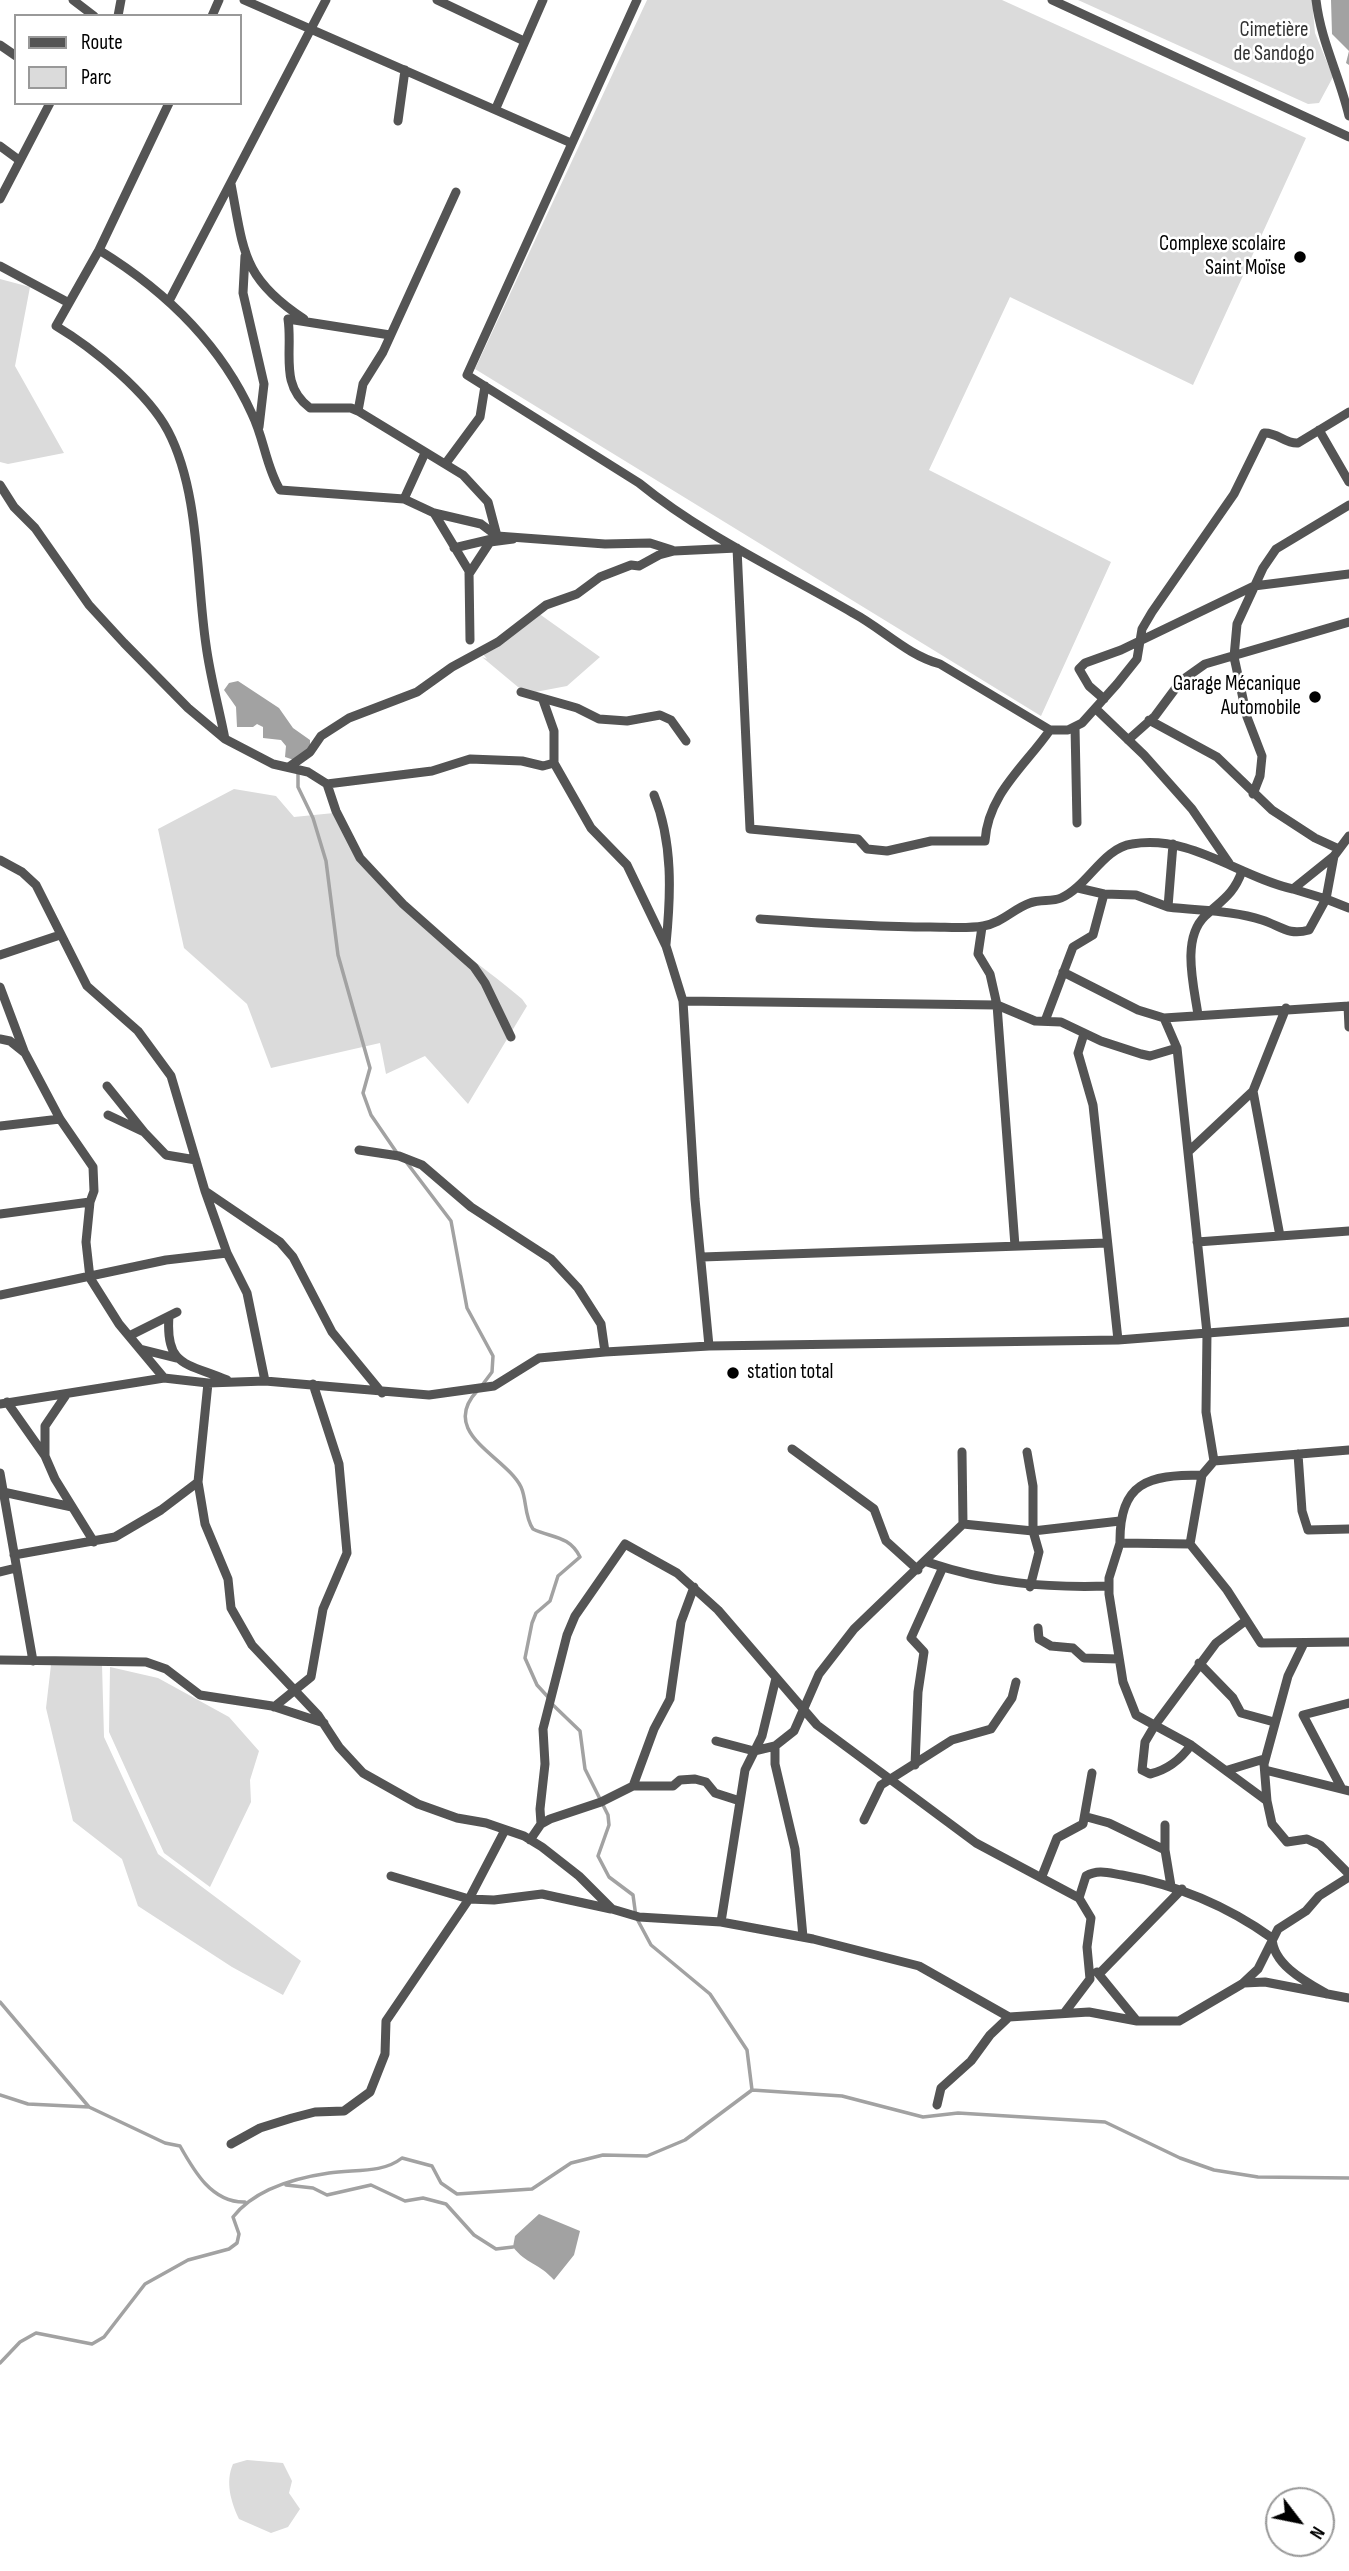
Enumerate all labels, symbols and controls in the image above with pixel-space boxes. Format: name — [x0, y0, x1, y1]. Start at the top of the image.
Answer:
legend — [14, 14, 242, 105]
park label: Cimetière de Sandogo — [1233, 18, 1315, 68]
text: Route — [81, 30, 123, 55]
text: Parc — [81, 65, 112, 90]
place label: Complexe scolaire Saint Moïse — [1159, 232, 1286, 282]
marker: Complexe scolaire Saint Moïse — [1292, 249, 1308, 265]
place label: Garage Mécanique Automobile — [1173, 672, 1301, 722]
marker: Garage Mécanique Automobile — [1307, 689, 1323, 705]
place label: station total — [747, 1360, 834, 1386]
marker: station total — [725, 1365, 741, 1381]
north arrow — [1265, 2487, 1335, 2557]
text: N — [1304, 2522, 1329, 2543]

